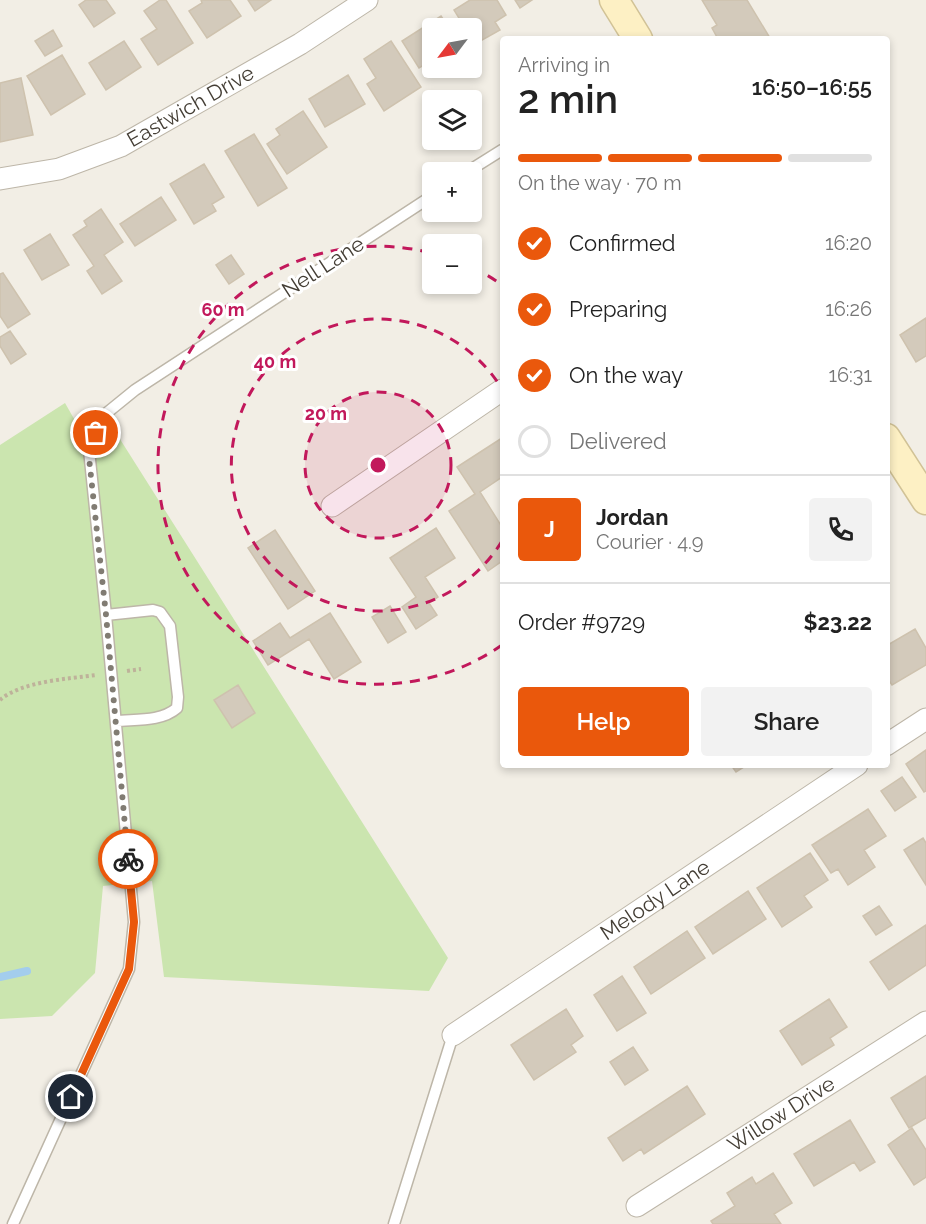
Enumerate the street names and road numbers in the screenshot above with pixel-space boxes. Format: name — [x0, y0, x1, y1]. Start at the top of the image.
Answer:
street label: Eastwich Drive — [122, 60, 258, 152]
street label: Nell Lane — [277, 231, 368, 302]
street label: Melody Lane — [595, 854, 714, 945]
street label: Willow Drive — [723, 1070, 839, 1157]

